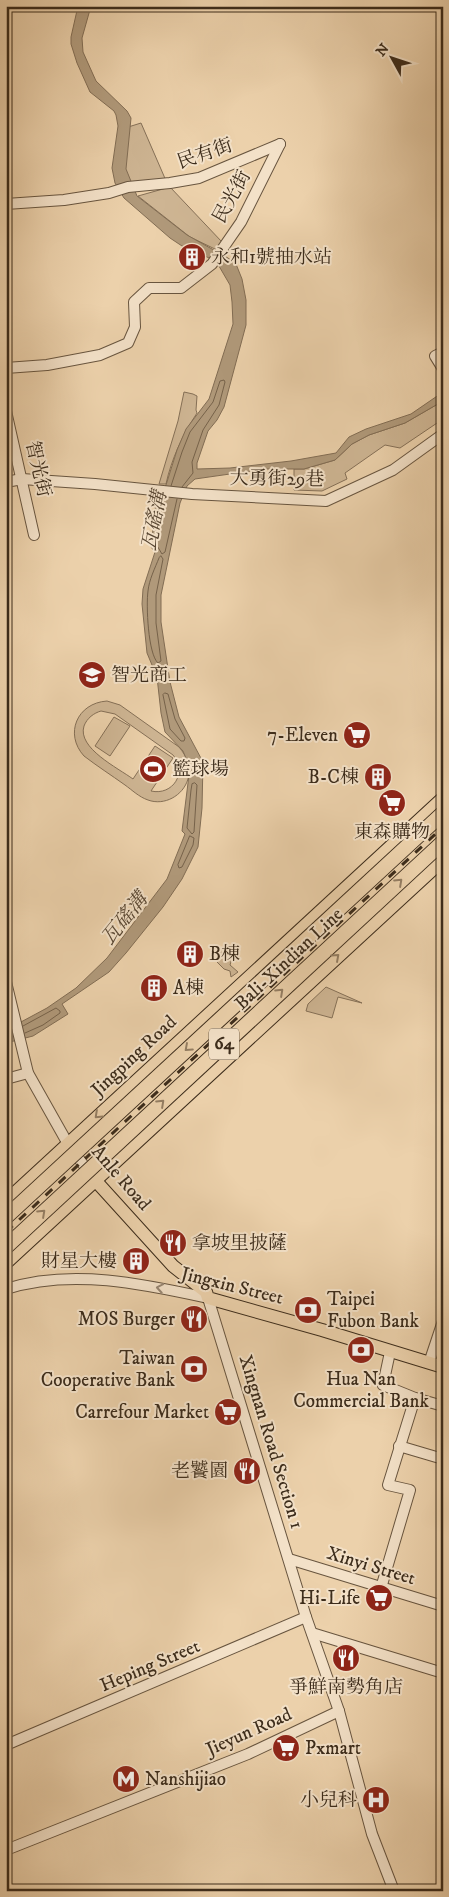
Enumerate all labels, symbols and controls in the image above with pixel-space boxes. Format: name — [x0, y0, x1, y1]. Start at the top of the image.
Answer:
north arrow — [366, 32, 416, 82]
text: N — [372, 40, 394, 60]
street label: 民有街 — [174, 134, 236, 174]
street label: 民光街 — [208, 166, 256, 228]
building icon: 永和1號抽水站 — [177, 242, 207, 272]
place label: 永和1號抽水站 — [211, 246, 332, 269]
street label: 智光街 — [20, 439, 56, 499]
street label: 大勇街29巷 — [229, 467, 325, 491]
water label: 瓦磘溝 — [137, 486, 174, 553]
school or university icon: 智光商工 — [77, 660, 107, 690]
place label: 智光商工 — [111, 664, 187, 687]
supermarket icon: 7-Eleven — [342, 720, 372, 750]
place label: 7-Eleven — [267, 724, 338, 747]
sports icon: 籃球場 — [138, 754, 168, 784]
place label: 籃球場 — [172, 758, 229, 781]
building icon: B-C棟 — [363, 762, 393, 792]
place label: B-C棟 — [308, 766, 359, 789]
supermarket icon: 東森購物 — [377, 788, 407, 818]
place label: 東森購物 — [354, 821, 430, 844]
one-way arrow — [394, 879, 403, 888]
water label: 瓦磘溝 — [96, 885, 155, 950]
street label: Bali-Xindian Line — [230, 903, 348, 1015]
building icon: B棟 — [175, 939, 205, 969]
place label: B棟 — [209, 943, 240, 966]
one-way arrow — [331, 954, 340, 963]
building icon: A棟 — [139, 973, 169, 1003]
place label: A棟 — [173, 977, 204, 1000]
one-way arrow — [275, 989, 284, 998]
street label: Jingping Road — [85, 1010, 182, 1103]
road number: 64 — [209, 1028, 239, 1060]
one-way arrow — [185, 1043, 194, 1052]
one-way arrow — [155, 1100, 164, 1109]
one-way arrow — [95, 1109, 104, 1118]
street label: Anle Road — [86, 1141, 156, 1216]
one-way arrow — [36, 1210, 45, 1219]
restaurant icon: 拿坡里披薩 — [158, 1228, 188, 1258]
place label: 拿坡里披薩 — [192, 1232, 287, 1255]
building icon: 財星大樓 — [121, 1246, 151, 1276]
place label: 財星大樓 — [41, 1250, 117, 1273]
street label: Jingxin Street — [177, 1262, 285, 1310]
one-way arrow — [156, 1284, 165, 1294]
place label: Taipei Fubon Bank — [327, 1288, 419, 1333]
bank icon: Taipei Fubon Bank — [293, 1295, 323, 1325]
restaurant icon: MOS Burger — [179, 1304, 209, 1334]
place label: MOS Burger — [78, 1308, 175, 1331]
bank icon: Hua Nan Commercial Bank — [346, 1335, 376, 1365]
place label: Taiwan Cooperative Bank — [41, 1347, 176, 1392]
street label: Xingnan Road Section 1 — [234, 1352, 308, 1532]
bank icon: Taiwan Cooperative Bank — [179, 1354, 209, 1384]
place label: Hua Nan Commercial Bank — [293, 1368, 429, 1413]
supermarket icon: Carrefour Market — [213, 1397, 243, 1427]
place label: Carrefour Market — [75, 1401, 209, 1424]
restaurant icon: 老饕園 — [232, 1456, 262, 1486]
place label: 老饕園 — [171, 1460, 228, 1483]
street label: Xinyi Street — [324, 1542, 418, 1590]
supermarket icon: Hi-Life — [364, 1583, 394, 1613]
place label: Hi-Life — [299, 1587, 360, 1610]
street label: Heping Street — [97, 1635, 203, 1697]
restaurant icon: 爭鮮南勢角店 — [331, 1643, 361, 1673]
place label: 爭鮮南勢角店 — [289, 1676, 403, 1699]
street label: Jieyun Road — [201, 1703, 296, 1762]
supermarket icon: Pxmart — [271, 1733, 301, 1763]
place label: Pxmart — [305, 1737, 361, 1760]
metro station icon: Nanshijiao — [111, 1764, 141, 1794]
place label: Nanshijiao — [145, 1768, 226, 1791]
hospital icon: 小兒科 — [361, 1785, 391, 1815]
place label: 小兒科 — [300, 1789, 357, 1812]

